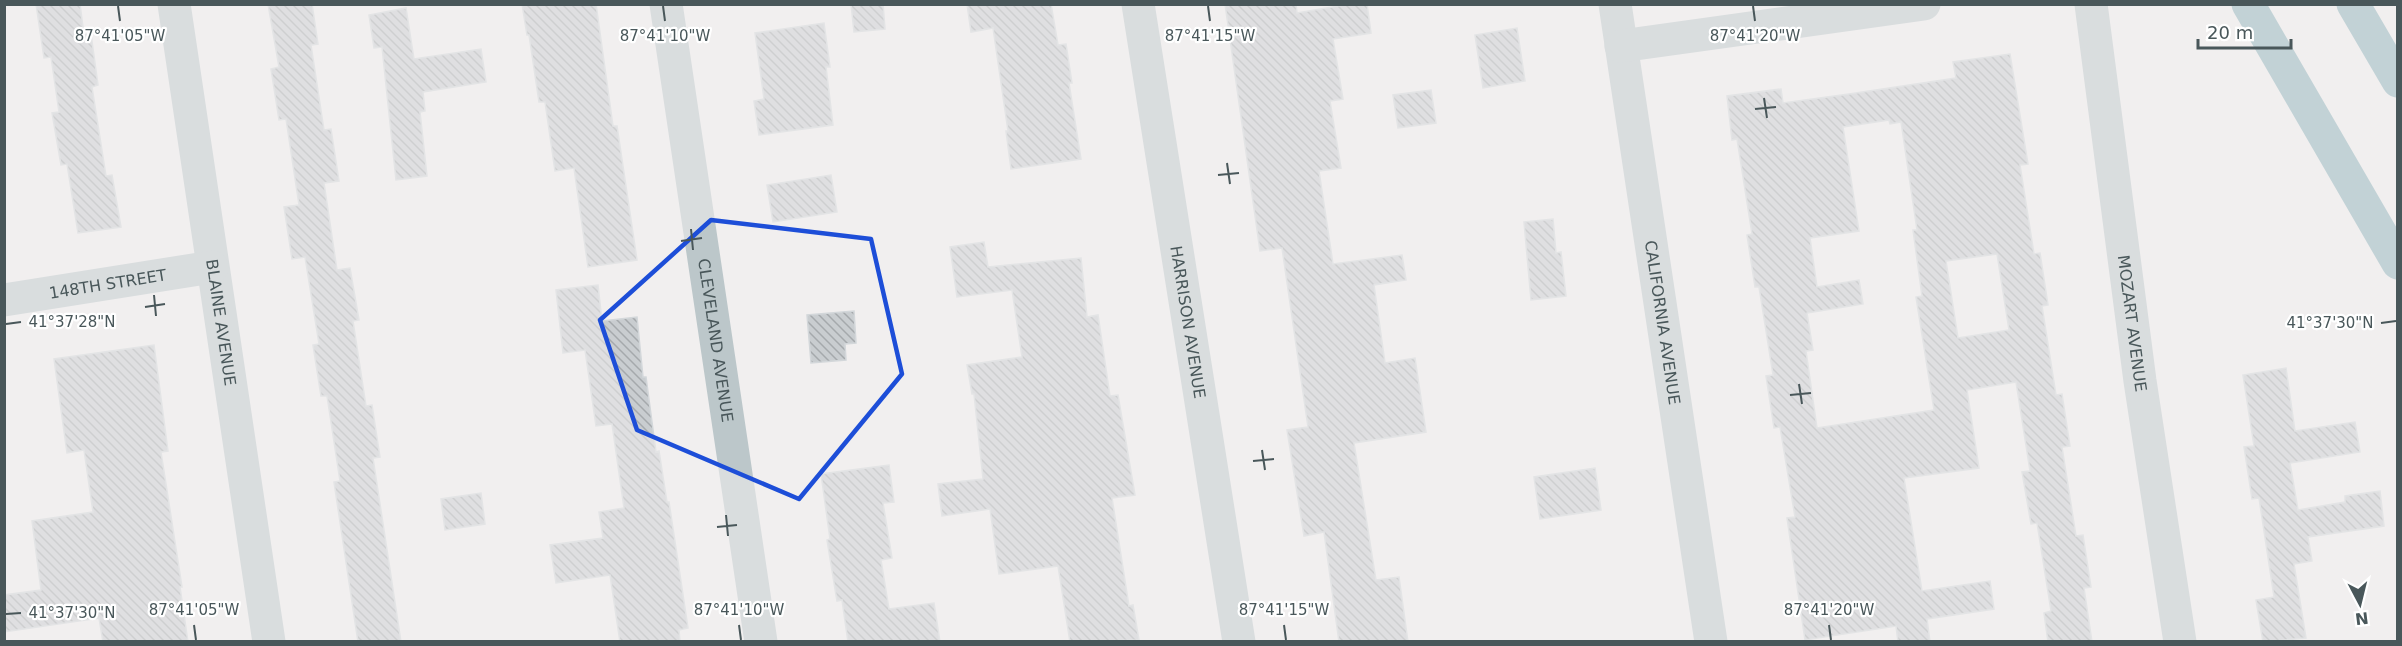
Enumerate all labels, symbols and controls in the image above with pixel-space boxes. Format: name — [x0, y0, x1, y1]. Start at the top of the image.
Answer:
scale bar — [2198, 12, 2291, 50]
text: 20 m — [2207, 22, 2253, 43]
text: 87°41'05"W — [75, 27, 165, 45]
text: 87°41'10"W — [620, 27, 710, 45]
text: 87°41'15"W — [1165, 27, 1255, 45]
text: 87°41'20"W — [1710, 27, 1800, 45]
street label: CALIFORNIA AVENUE — [1641, 239, 1685, 406]
street label: HARRISON AVENUE — [1167, 244, 1210, 400]
street label: MOZART AVENUE — [2114, 254, 2151, 393]
street label: CLEVELAND AVENUE — [694, 257, 738, 424]
street label: BLAINE AVENUE — [203, 258, 240, 387]
street label: 148TH STREET — [48, 265, 168, 302]
text: 41°37'28"N — [28, 313, 116, 331]
text: 41°37'30"N — [2286, 314, 2374, 332]
north arrow — [2330, 574, 2390, 634]
text: 87°41'05"W — [149, 601, 239, 619]
text: 87°41'10"W — [694, 601, 784, 619]
text: 87°41'15"W — [1239, 601, 1329, 619]
text: 87°41'20"W — [1784, 601, 1874, 619]
text: 41°37'30"N — [28, 604, 116, 622]
text: N — [2354, 608, 2370, 629]

